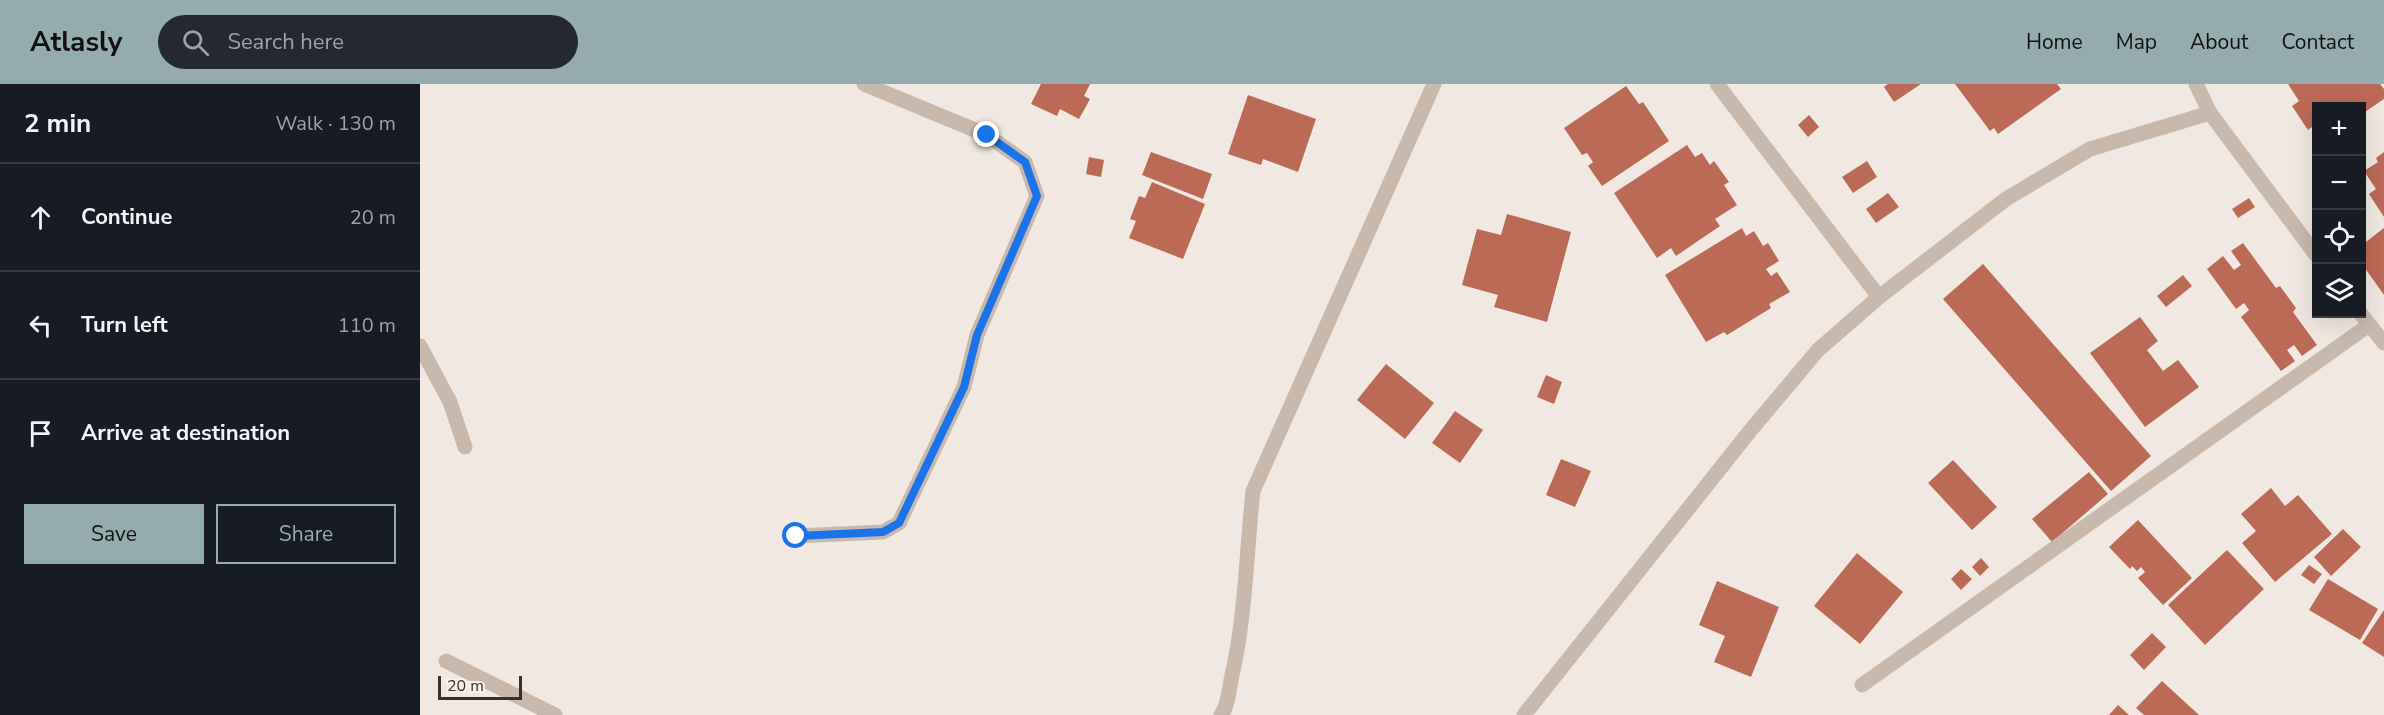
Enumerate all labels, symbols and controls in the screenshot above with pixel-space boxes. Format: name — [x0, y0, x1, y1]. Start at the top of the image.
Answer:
search box — [158, 15, 578, 69]
text: Atlasly — [30, 23, 122, 61]
icon: search — [179, 26, 212, 59]
text: Search here — [227, 27, 344, 57]
text: Home — [2026, 28, 2083, 56]
text: Map — [2116, 28, 2157, 56]
text: About — [2190, 28, 2248, 56]
text: Contact — [2281, 28, 2354, 56]
map controls — [2312, 102, 2366, 318]
button: + — [2312, 102, 2366, 156]
text: 2 min — [24, 106, 91, 141]
text: Walk · 130 m — [276, 110, 396, 137]
route end — [973, 121, 999, 147]
button: − — [2312, 156, 2366, 210]
icon: ahead — [24, 201, 57, 234]
text: Continue — [81, 202, 172, 232]
text: 20 m — [350, 204, 396, 231]
button: locate — [2312, 210, 2366, 264]
button: layers — [2312, 264, 2366, 318]
icon: left — [24, 309, 57, 342]
text: Turn left — [81, 310, 168, 340]
text: 110 m — [338, 312, 396, 339]
icon: arrive — [24, 417, 57, 450]
text: Arrive at destination — [81, 418, 290, 448]
button: Save — [24, 504, 204, 564]
button: Share — [216, 504, 396, 564]
route start — [782, 522, 808, 548]
scale bar — [438, 673, 522, 700]
text: 20 m — [447, 675, 484, 697]

